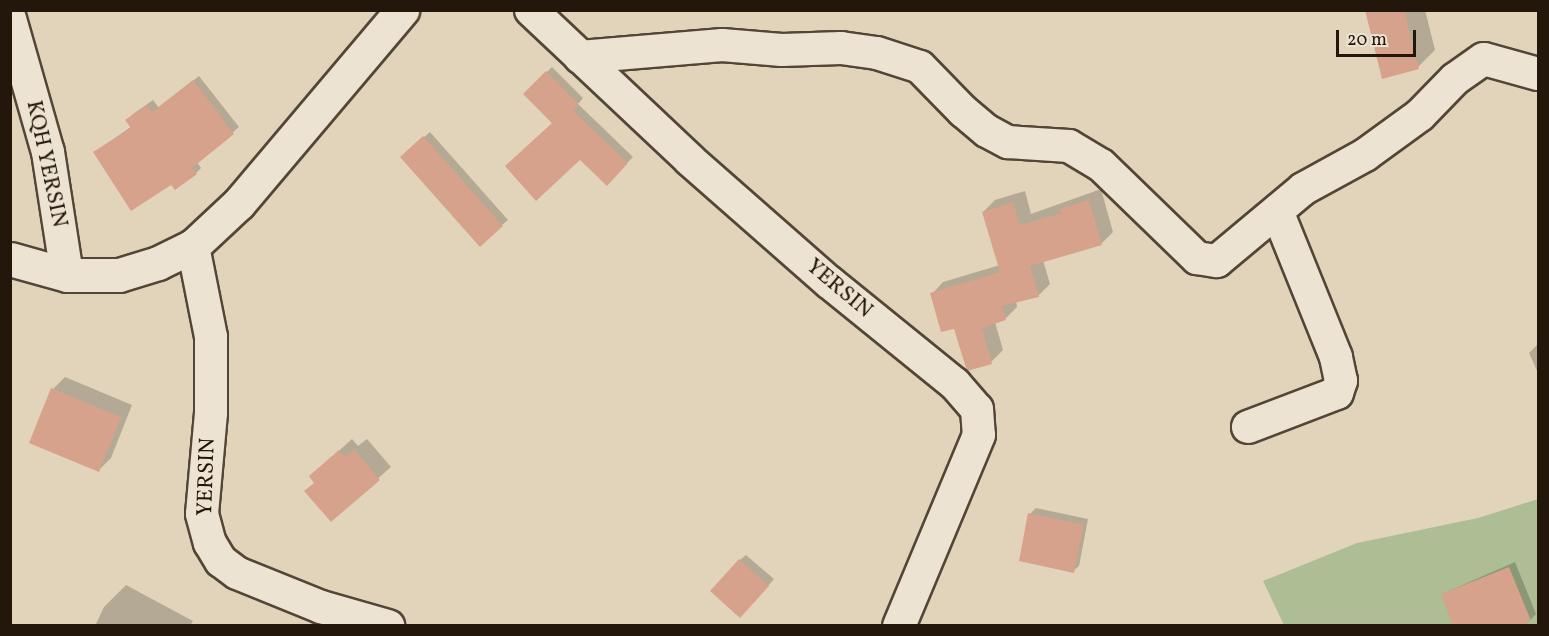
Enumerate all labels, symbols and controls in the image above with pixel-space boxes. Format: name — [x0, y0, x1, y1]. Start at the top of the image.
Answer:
scale bar — [1339, 18, 1418, 56]
text: 20 m — [1347, 28, 1387, 53]
street label: KQH YERSIN — [20, 98, 72, 230]
street label: YERSIN — [800, 254, 878, 324]
street label: YERSIN — [192, 437, 222, 517]

